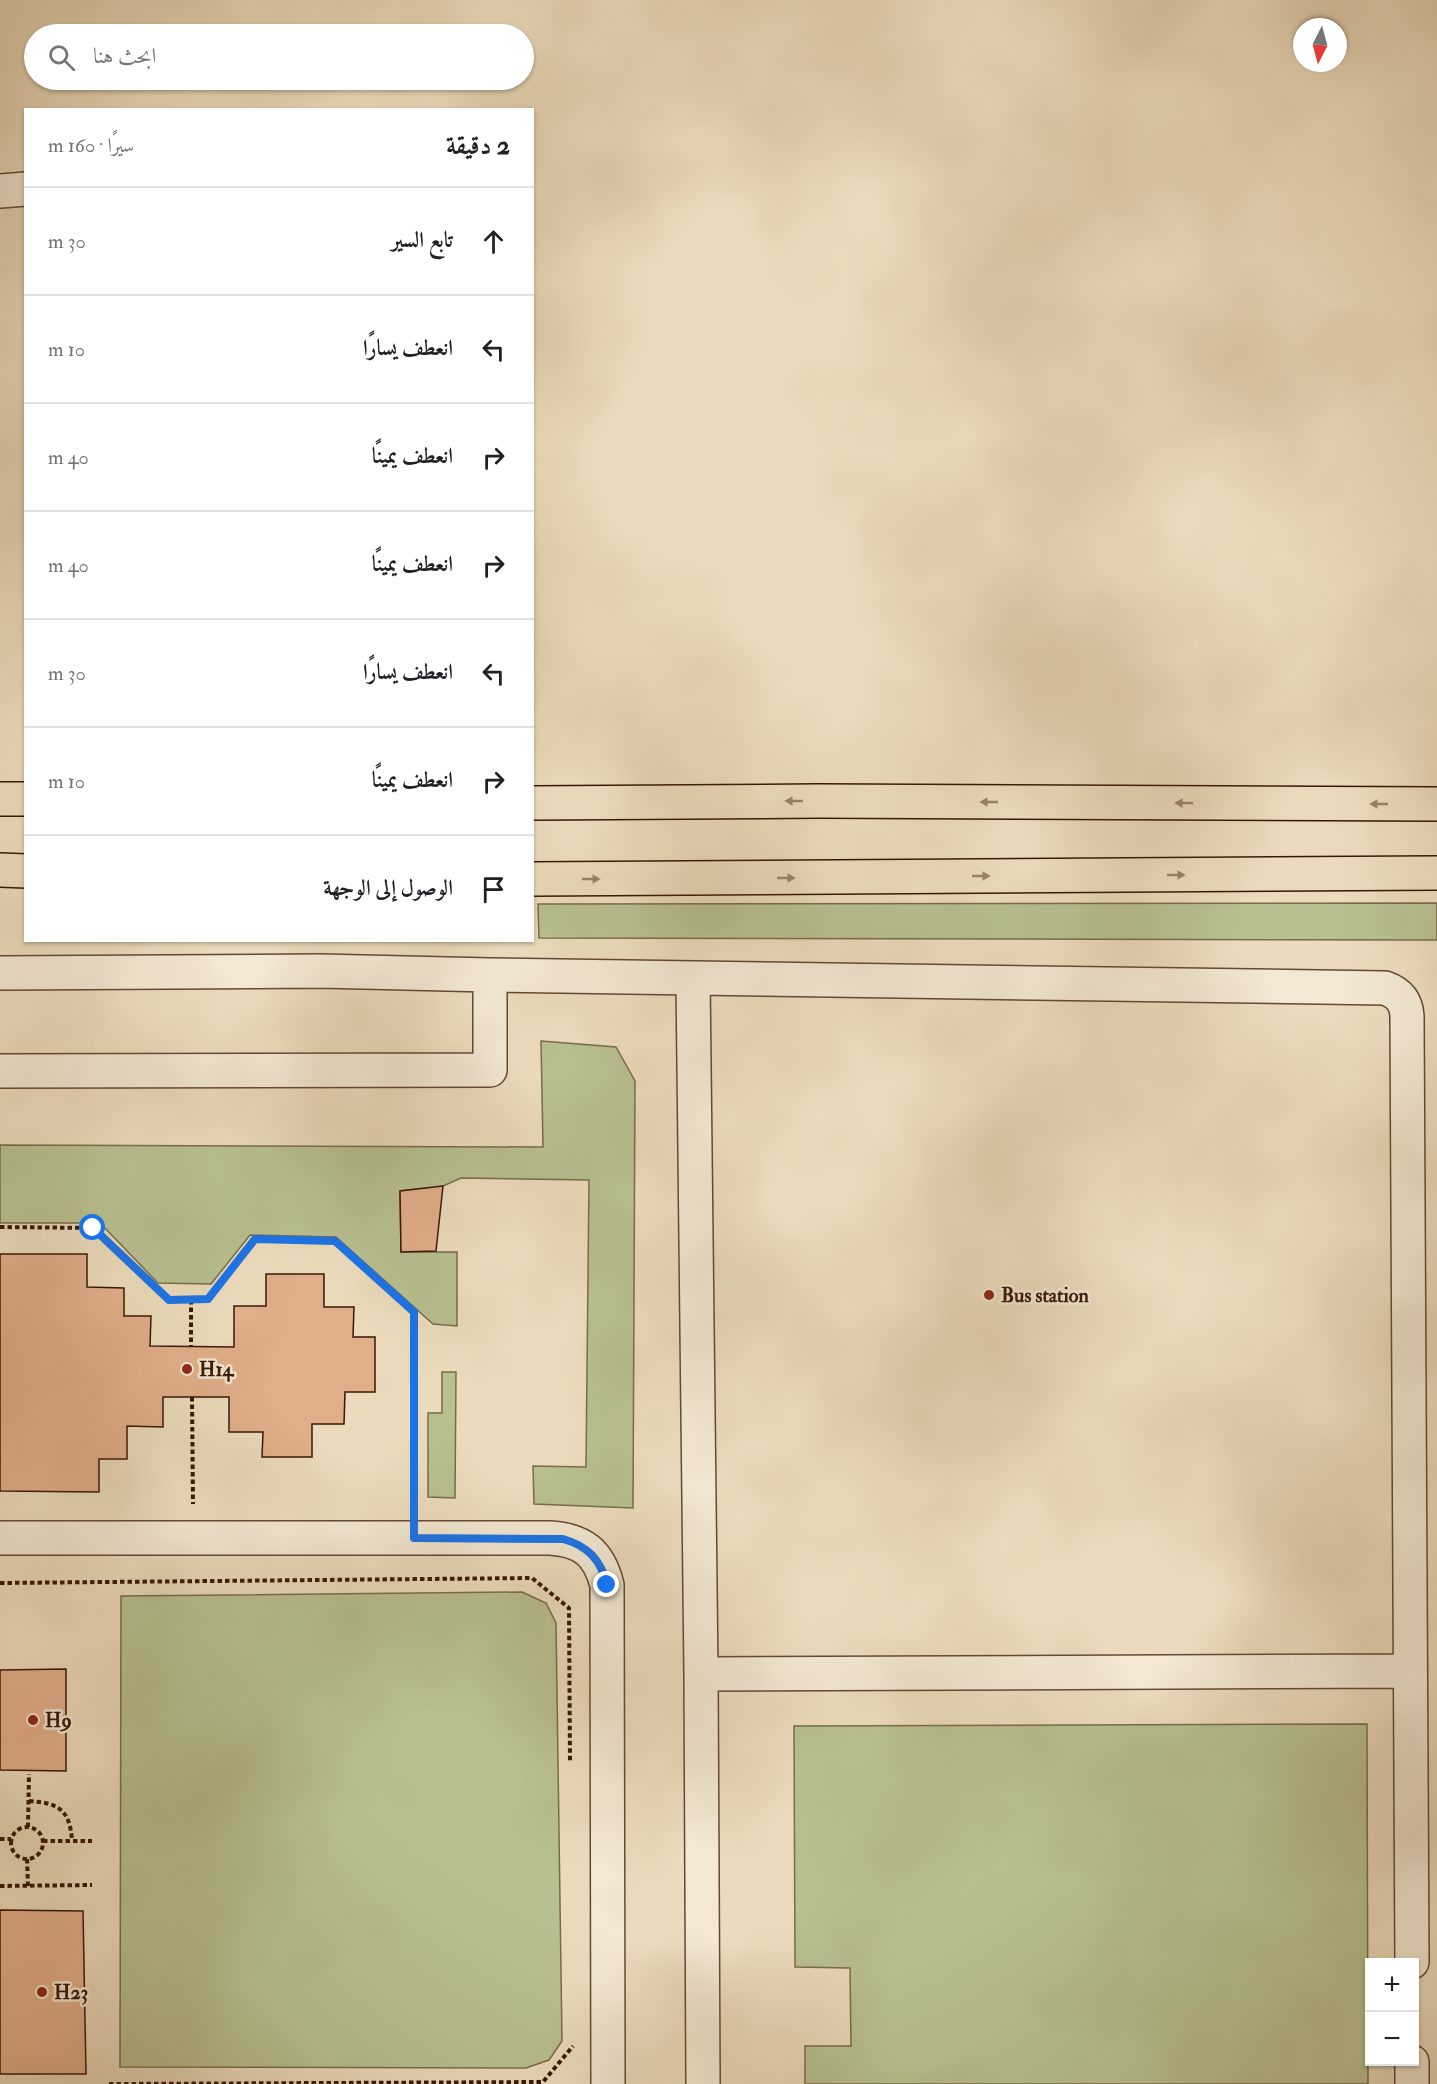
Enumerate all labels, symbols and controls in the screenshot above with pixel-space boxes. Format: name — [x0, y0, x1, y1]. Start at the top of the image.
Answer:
north arrow — [1293, 18, 1347, 72]
search box — [24, 24, 534, 90]
icon: search — [45, 41, 78, 74]
text: ابحث هنا — [93, 42, 156, 70]
text: 2 دقيقة — [446, 130, 510, 162]
text: سيرًا · 160 m — [48, 133, 134, 158]
icon: ahead — [477, 225, 510, 258]
text: تابع السير — [391, 226, 453, 254]
text: 30 m — [48, 229, 86, 254]
icon: left — [477, 333, 510, 366]
text: انعطف يسارًا — [363, 334, 453, 362]
text: 10 m — [48, 337, 85, 362]
icon: right — [477, 441, 510, 474]
text: انعطف يمينًا — [372, 442, 453, 470]
text: 40 m — [48, 445, 89, 470]
icon: right — [477, 549, 510, 582]
text: انعطف يمينًا — [372, 550, 453, 578]
text: 40 m — [48, 553, 89, 578]
icon: left — [477, 657, 510, 690]
text: انعطف يسارًا — [363, 658, 453, 686]
text: 30 m — [48, 661, 86, 686]
icon: right — [477, 765, 510, 798]
text: انعطف يمينًا — [372, 766, 453, 794]
text: 10 m — [48, 769, 85, 794]
one-way arrow — [784, 796, 803, 806]
one-way arrow — [979, 797, 998, 807]
one-way arrow — [1174, 798, 1193, 808]
one-way arrow — [1369, 799, 1388, 809]
one-way arrow — [1166, 870, 1185, 880]
one-way arrow — [971, 871, 990, 881]
icon: arrive — [477, 873, 510, 906]
one-way arrow — [776, 873, 795, 883]
text: الوصول إلى الوجهة — [323, 874, 453, 902]
one-way arrow — [581, 874, 600, 884]
route start — [79, 1214, 105, 1240]
place label: Bus station — [1001, 1283, 1089, 1308]
marker: Bus station — [982, 1288, 996, 1302]
place label: H14 — [199, 1357, 235, 1382]
marker: H14 — [180, 1362, 194, 1376]
route end — [593, 1571, 619, 1597]
place label: H9 — [45, 1708, 72, 1733]
marker: H9 — [26, 1713, 40, 1727]
map controls — [1365, 1958, 1419, 2066]
button: + — [1365, 1958, 1419, 2012]
place label: H23 — [54, 1980, 88, 2005]
marker: H23 — [35, 1985, 49, 1999]
button: − — [1365, 2012, 1419, 2066]

